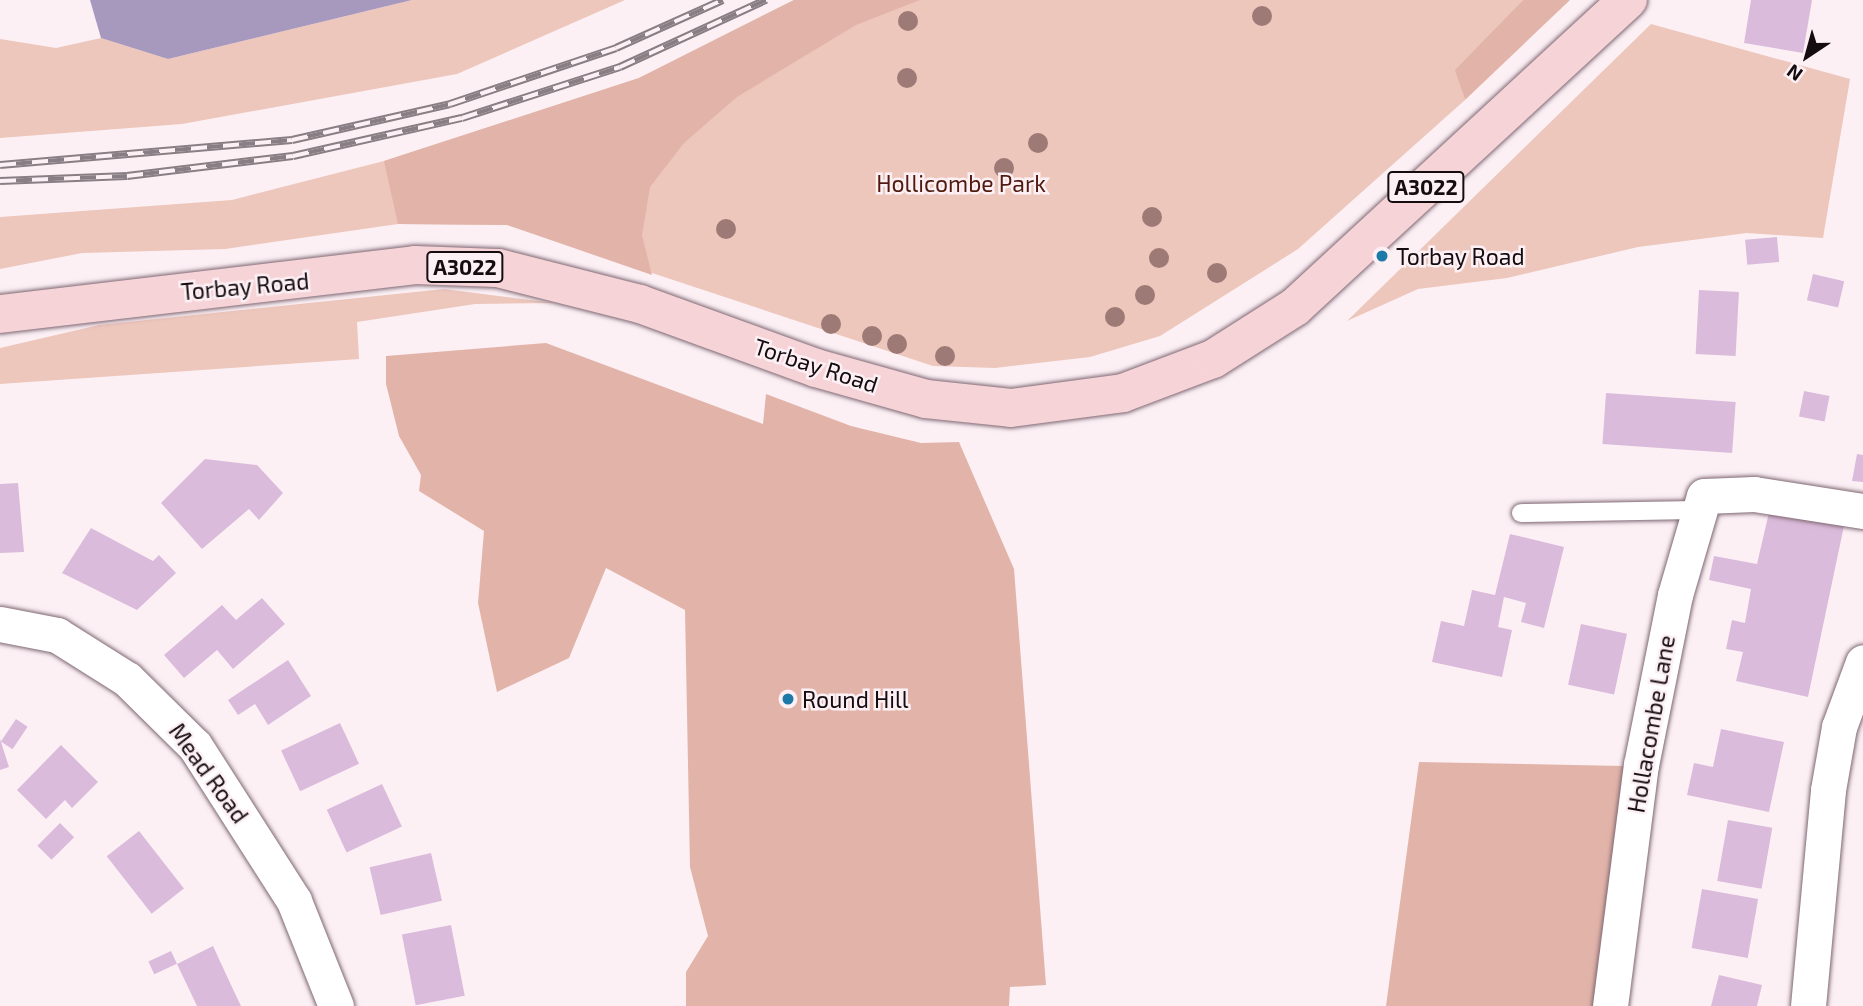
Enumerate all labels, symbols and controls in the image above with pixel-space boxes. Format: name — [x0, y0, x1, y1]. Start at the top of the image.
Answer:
north arrow — [1772, 21, 1842, 91]
text: N — [1782, 60, 1807, 87]
park label: Hollicombe Park — [876, 169, 1046, 197]
road number: A3022 — [1386, 170, 1466, 204]
place label: Torbay Road — [1396, 242, 1525, 270]
marker: Torbay Road — [1374, 248, 1390, 264]
road number: A3022 — [425, 250, 505, 284]
street label: Torbay Road — [180, 267, 310, 305]
street label: Torbay Road — [750, 332, 882, 398]
street label: Hollacombe Lane — [1622, 633, 1680, 815]
place label: Round Hill — [802, 685, 909, 713]
marker: Round Hill — [780, 691, 796, 707]
street label: Mead Road — [164, 718, 254, 828]

